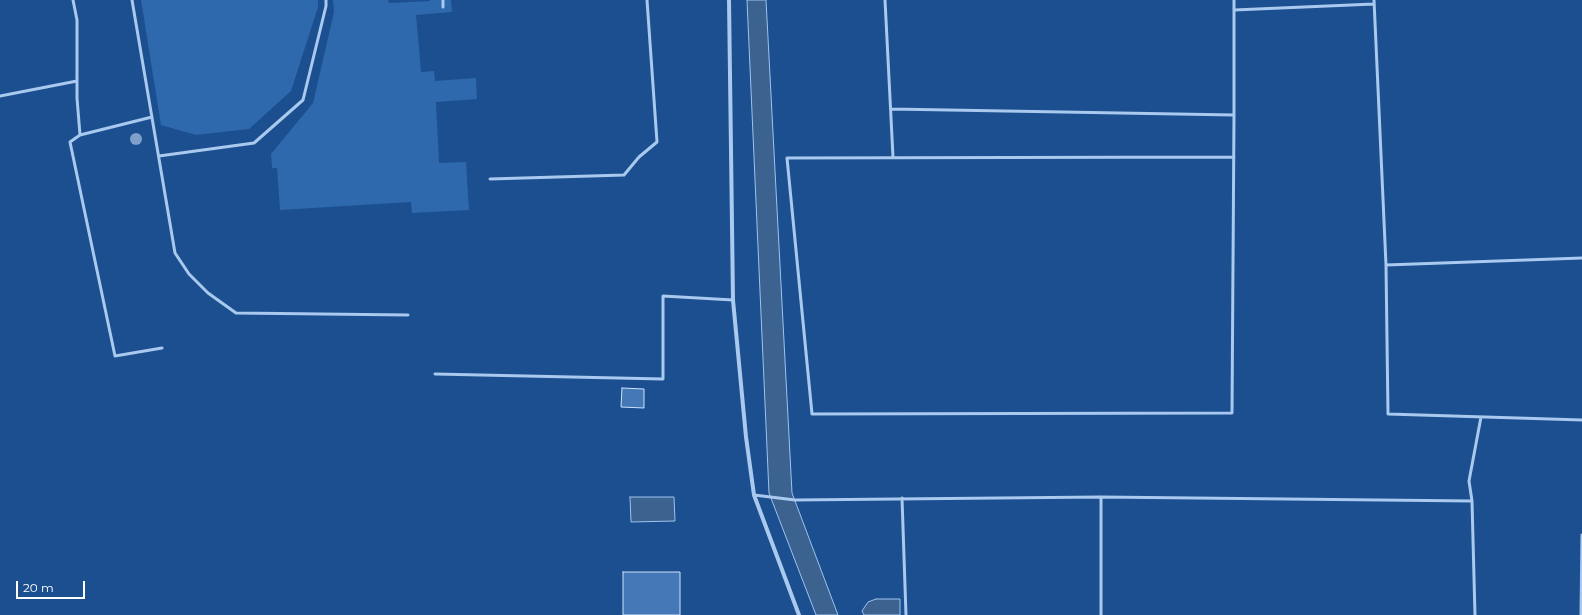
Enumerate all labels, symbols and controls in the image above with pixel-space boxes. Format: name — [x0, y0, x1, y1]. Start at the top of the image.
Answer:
scale bar — [18, 573, 87, 599]
text: 20 m — [23, 580, 54, 595]

